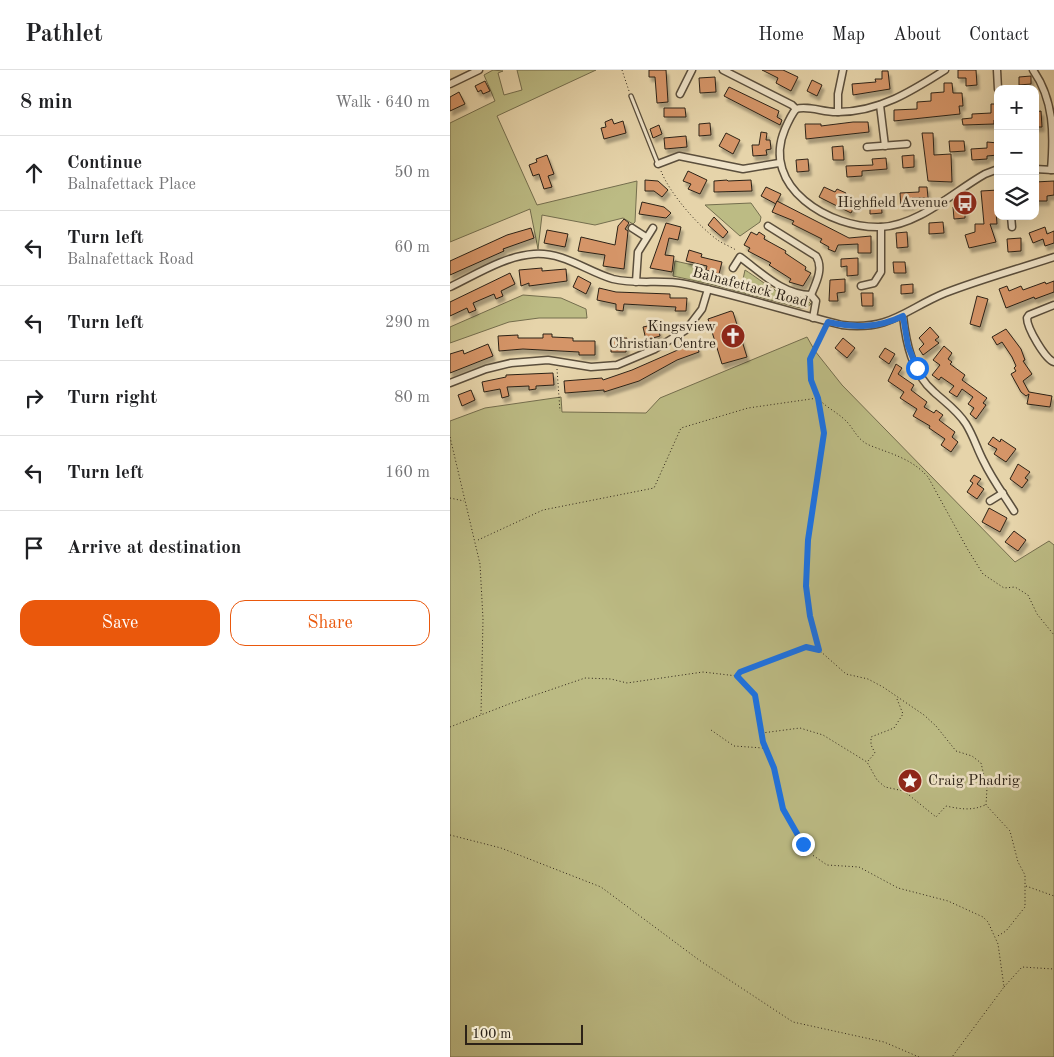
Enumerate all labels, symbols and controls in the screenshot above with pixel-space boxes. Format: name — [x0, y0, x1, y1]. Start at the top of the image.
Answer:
text: Pathlet — [25, 23, 103, 47]
text: Home — [758, 26, 804, 44]
text: Map — [832, 26, 865, 44]
text: About — [893, 26, 941, 44]
text: Contact — [969, 26, 1029, 44]
map controls — [994, 85, 1039, 220]
button: + — [994, 85, 1039, 130]
text: 8 min — [20, 92, 73, 113]
text: Walk · 640 m — [335, 95, 430, 111]
button: − — [994, 130, 1039, 175]
text: Continue — [67, 154, 142, 173]
icon: ahead — [20, 159, 48, 187]
text: 50 m — [394, 165, 430, 181]
button: layers — [994, 175, 1039, 220]
text: Balnafettack Place — [67, 177, 196, 193]
bus stop icon: Highfield Avenue — [952, 190, 978, 216]
place label: Highfield Avenue — [837, 196, 948, 211]
text: Turn left — [67, 229, 144, 248]
icon: left — [20, 234, 48, 262]
text: 60 m — [394, 240, 430, 256]
text: Balnafettack Road — [67, 252, 194, 268]
street label: Balnafettack Road — [691, 265, 810, 311]
icon: left — [20, 309, 48, 337]
text: Turn left — [67, 314, 144, 333]
text: 290 m — [385, 315, 430, 331]
place label: Kingsview Christian Centre — [609, 320, 716, 352]
church icon: Kingsview Christian Centre — [720, 323, 746, 349]
route start — [906, 357, 929, 380]
icon: right — [20, 384, 48, 412]
text: Turn right — [67, 389, 157, 408]
text: 80 m — [394, 390, 430, 406]
icon: left — [20, 459, 48, 487]
text: Turn left — [67, 464, 144, 483]
text: 160 m — [385, 465, 430, 481]
icon: arrive — [20, 534, 48, 562]
text: Arrive at destination — [67, 539, 241, 558]
button: Save — [20, 600, 220, 646]
button: Share — [230, 600, 430, 646]
place icon: Craig Phadrig — [897, 768, 923, 794]
place label: Craig Phadrig — [928, 774, 1020, 789]
route end — [792, 833, 815, 856]
scale bar — [465, 1022, 582, 1045]
text: 100 m — [472, 1027, 511, 1041]

